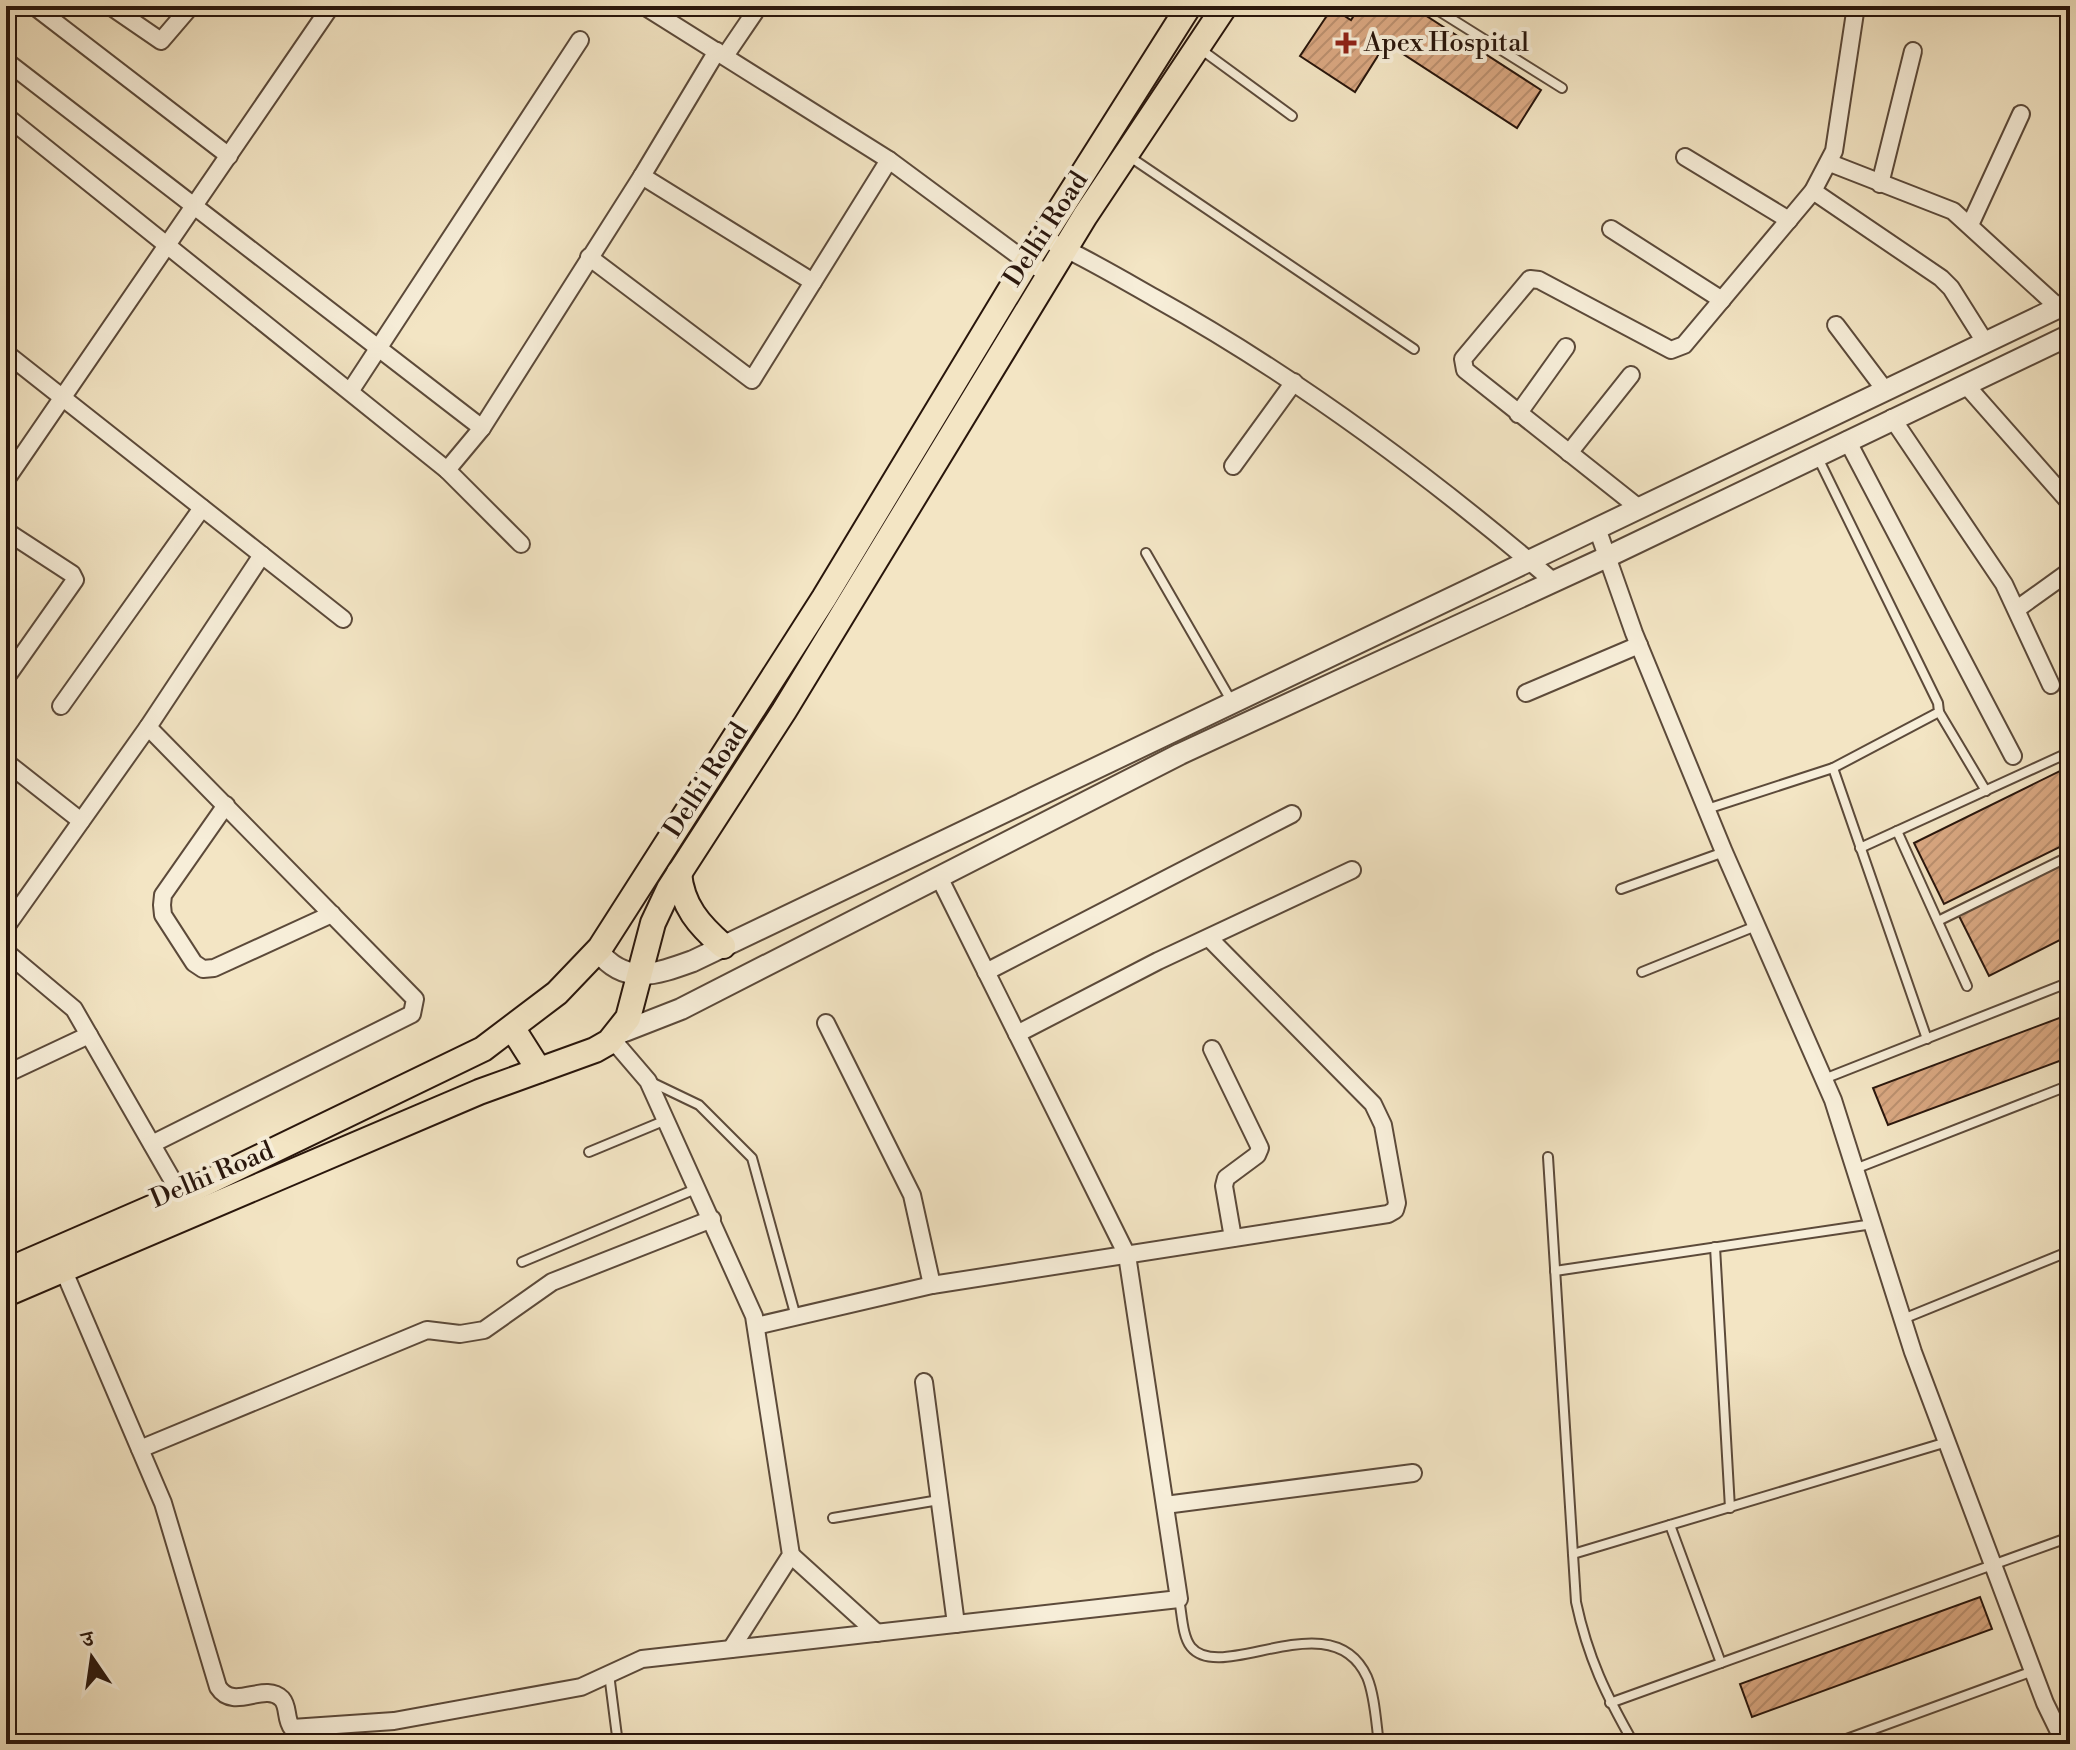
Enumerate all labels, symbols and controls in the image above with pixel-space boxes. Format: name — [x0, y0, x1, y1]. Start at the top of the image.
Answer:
place label: Apex Hospital — [1363, 27, 1529, 59]
marker: Apex Hospital — [1335, 32, 1357, 54]
street label: Delhi Road — [997, 165, 1095, 293]
street label: Delhi Road — [657, 716, 755, 844]
street label: Delhi Road — [146, 1135, 279, 1215]
north arrow — [52, 1618, 132, 1698]
text: उ — [77, 1625, 98, 1655]

